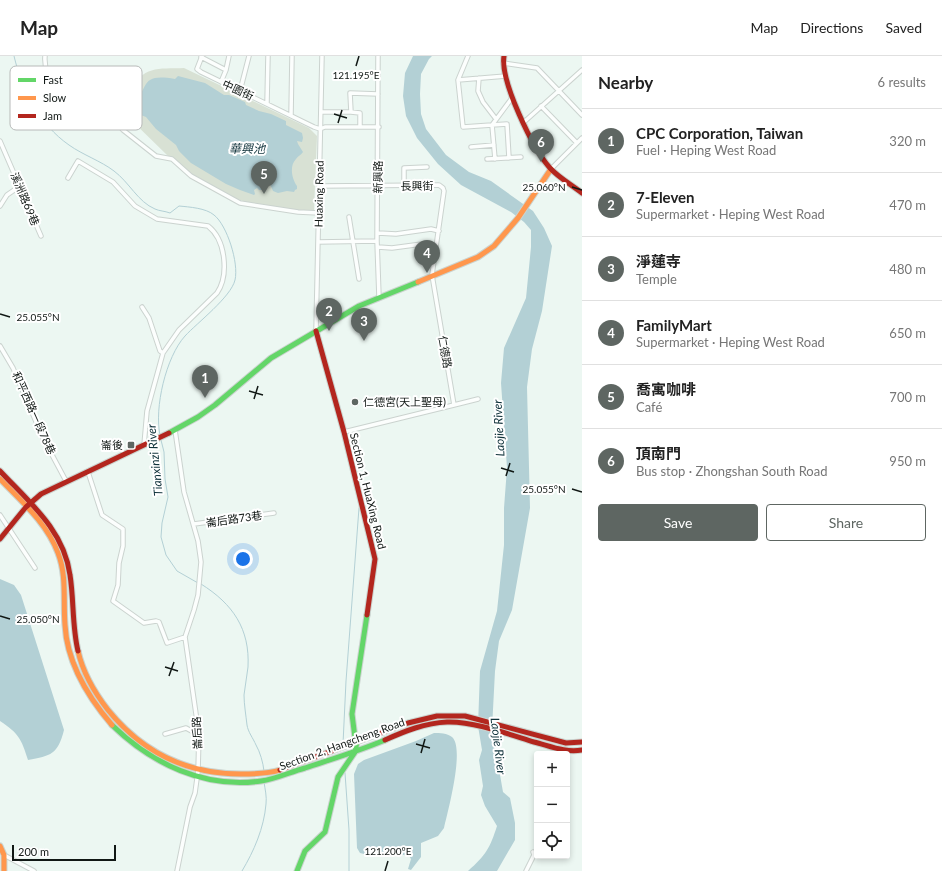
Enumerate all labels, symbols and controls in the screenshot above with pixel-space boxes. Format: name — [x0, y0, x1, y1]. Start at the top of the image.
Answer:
text: Map — [20, 16, 58, 39]
text: Map — [751, 19, 778, 36]
text: Directions — [800, 19, 863, 36]
text: Saved — [885, 19, 922, 36]
legend — [10, 66, 142, 130]
text: 121.195°E — [332, 69, 380, 81]
text: Nearby — [598, 72, 653, 93]
text: Fast — [43, 73, 63, 86]
text: 6 results — [878, 74, 926, 90]
street label: 中園街 — [221, 77, 256, 102]
text: Slow — [43, 91, 67, 104]
text: Jam — [43, 109, 62, 122]
text: CPC Corporation, Taiwan — [636, 124, 803, 142]
pin: 6 — [528, 129, 554, 162]
text: 1 — [607, 133, 615, 149]
text: 320 m — [889, 133, 926, 149]
water label: 華興池 — [229, 141, 267, 156]
text: Fuel · Heping West Road — [636, 142, 776, 158]
street label: Huaxing Road — [311, 160, 326, 228]
street label: 新興路 — [371, 160, 384, 194]
pin: 5 — [251, 161, 277, 194]
street label: 溪洲路69巷 — [8, 170, 43, 227]
street label: 長興街 — [400, 179, 434, 192]
text: 25.060°N — [522, 181, 566, 193]
text: 7-Eleven — [636, 188, 695, 206]
text: 2 — [607, 197, 615, 213]
text: 470 m — [889, 197, 926, 213]
text: Supermarket · Heping West Road — [636, 206, 825, 222]
pin: 4 — [414, 240, 440, 273]
text: 淨蓮寺 — [636, 252, 681, 270]
text: 3 — [607, 261, 615, 277]
text: 480 m — [889, 261, 926, 277]
text: Temple — [636, 271, 677, 287]
pin: 2 — [316, 298, 342, 331]
pin: 3 — [351, 308, 377, 341]
text: 25.055°N — [16, 311, 60, 323]
text: FamilyMart — [636, 316, 712, 334]
text: 4 — [607, 325, 615, 341]
text: 650 m — [889, 325, 926, 341]
text: Supermarket · Heping West Road — [636, 334, 825, 350]
street label: 仁德路 — [436, 335, 455, 369]
pin: 1 — [192, 365, 218, 398]
street label: 和平西路一段78巷 — [10, 369, 59, 456]
text: 喬寓咖啡 — [636, 380, 696, 398]
text: 5 — [607, 389, 615, 405]
text: 700 m — [889, 389, 926, 405]
place label: 仁德宮(天上聖母) — [363, 395, 446, 408]
marker: 仁德宮(天上聖母) — [350, 397, 360, 407]
water label: Laojie River — [489, 398, 507, 457]
text: Café — [636, 399, 662, 415]
water label: Tianxinzi River — [143, 422, 166, 497]
street label: Section 1, HuaXing Road — [348, 431, 389, 550]
place label: 崙後 — [101, 438, 123, 451]
marker: 崙後 — [126, 440, 136, 450]
text: 頂南門 — [636, 444, 681, 462]
text: 6 — [607, 453, 615, 469]
text: 950 m — [889, 453, 926, 469]
text: Bus stop · Zhongshan South Road — [636, 463, 827, 479]
text: 25.055°N — [522, 483, 566, 495]
button: Save — [598, 504, 758, 541]
button: Share — [766, 504, 926, 541]
street label: 崙后路73巷 — [205, 508, 263, 529]
your location — [233, 549, 253, 569]
text: 25.050°N — [16, 613, 60, 625]
street label: Section 2, Hangcheng Road — [277, 715, 406, 772]
street label: 崙后路 — [189, 716, 204, 750]
water label: Laojie River — [488, 717, 510, 776]
map controls — [534, 751, 570, 859]
button: + — [534, 751, 570, 787]
button: − — [534, 787, 570, 823]
button: locate — [534, 823, 570, 859]
scale bar — [12, 843, 116, 862]
text: 200 m — [18, 845, 49, 858]
text: 121.200°E — [364, 845, 412, 857]

